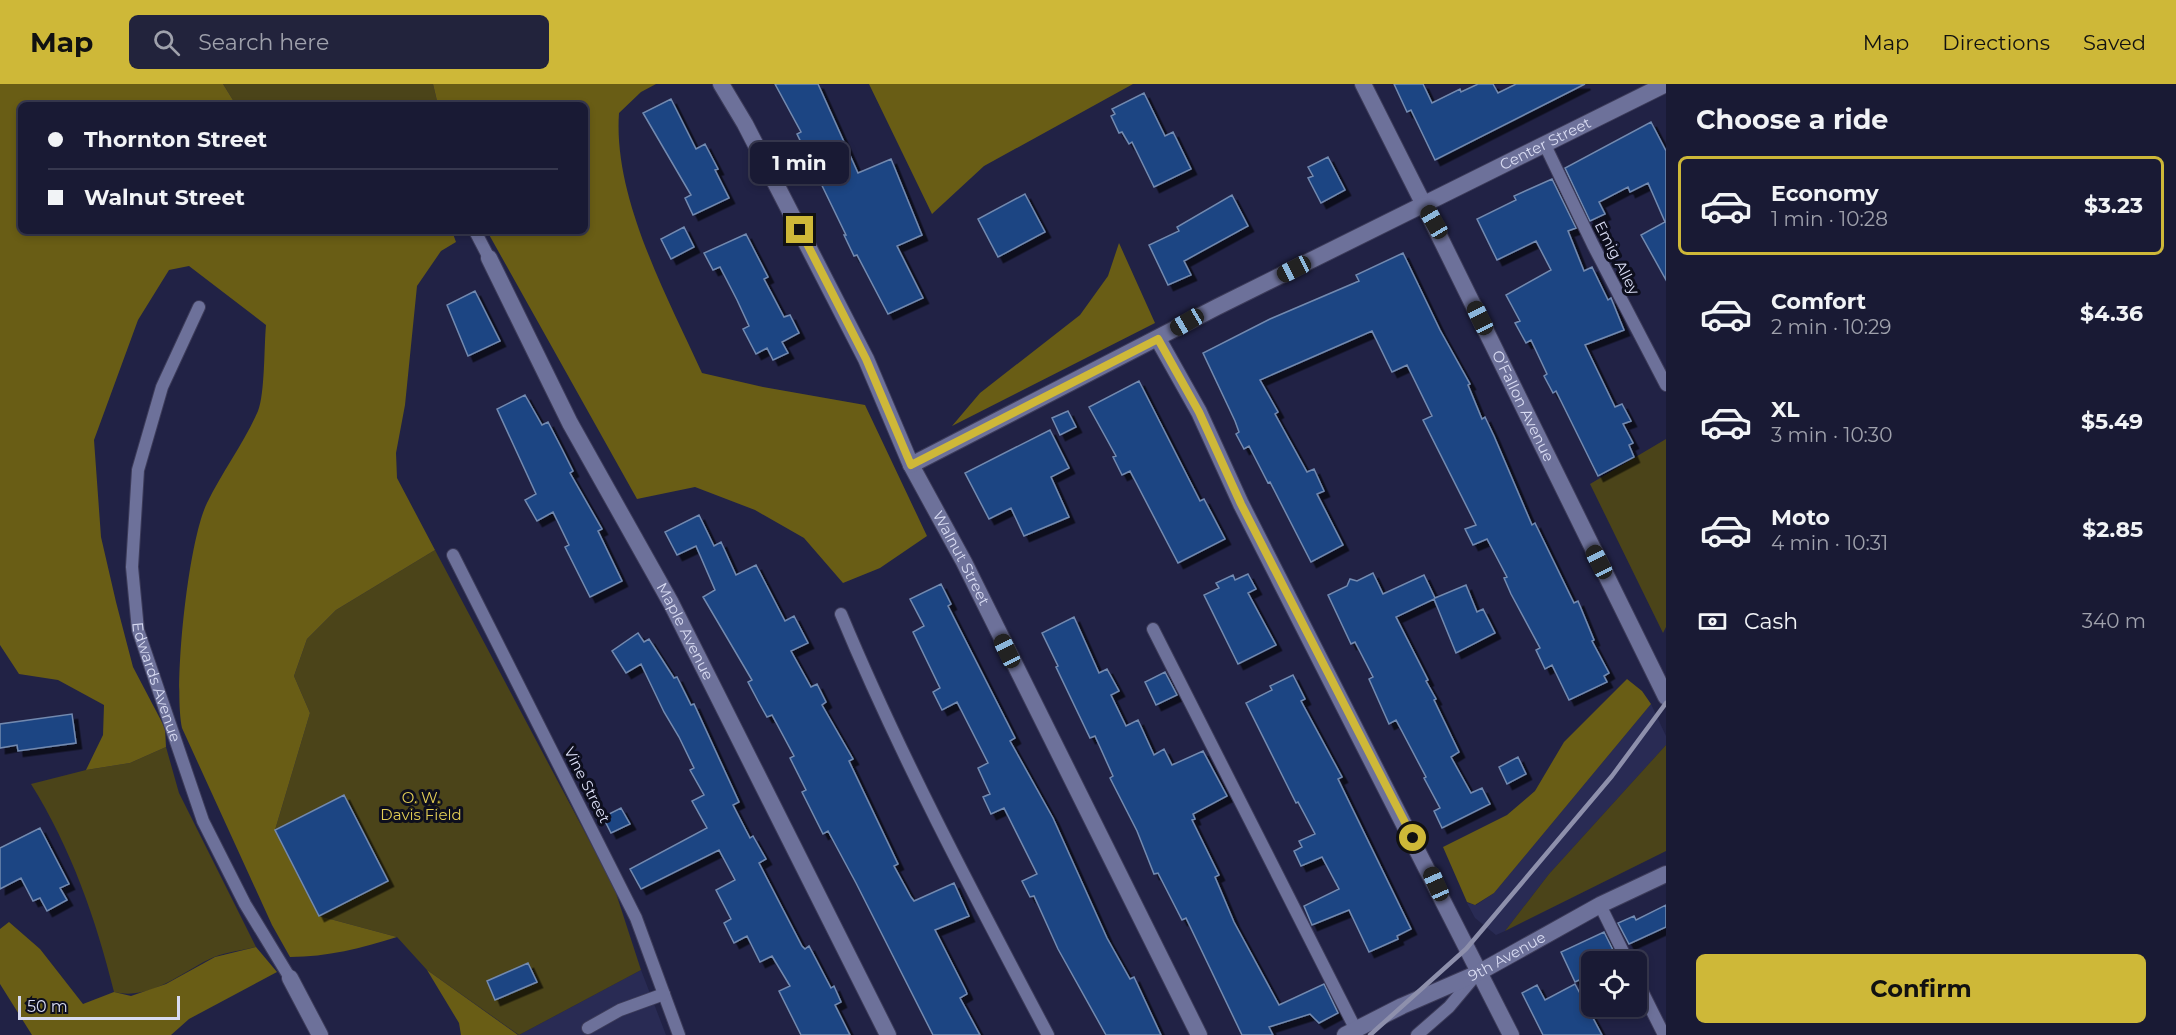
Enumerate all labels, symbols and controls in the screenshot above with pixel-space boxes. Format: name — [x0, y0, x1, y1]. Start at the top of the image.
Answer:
search box — [129, 15, 549, 69]
text: Map — [30, 25, 93, 59]
icon: search — [150, 26, 183, 59]
text: Search here — [198, 29, 329, 56]
text: Map — [1863, 30, 1909, 55]
text: Directions — [1942, 30, 2050, 55]
text: Saved — [2083, 30, 2146, 55]
text: Choose a ride — [1696, 103, 1888, 136]
street label: Center Street — [1496, 113, 1594, 174]
text: Thornton Street — [84, 126, 267, 153]
callout: 1 min — [750, 143, 850, 185]
text: 1 min — [772, 151, 827, 175]
icon: car — [1699, 179, 1753, 233]
text: Economy — [1771, 180, 1879, 207]
text: Walnut Street — [84, 184, 245, 211]
text: $3.23 — [2084, 192, 2143, 219]
car — [1417, 202, 1451, 242]
text: 1 min · 10:28 — [1771, 207, 1888, 231]
route end — [786, 216, 813, 243]
street label: Emig Alley — [1591, 218, 1644, 299]
car — [1274, 253, 1314, 285]
icon: car — [1699, 287, 1753, 341]
text: Comfort — [1771, 288, 1866, 315]
car — [1464, 298, 1496, 338]
text: $4.36 — [2080, 300, 2143, 327]
car — [1167, 305, 1207, 339]
text: 2 min · 10:29 — [1771, 315, 1891, 339]
street label: O’Fallon Avenue — [1488, 347, 1559, 465]
icon: car — [1699, 395, 1753, 449]
text: XL — [1771, 396, 1800, 423]
text: $5.49 — [2081, 408, 2143, 435]
text: 3 min · 10:30 — [1771, 423, 1892, 447]
icon: car — [1699, 503, 1753, 557]
text: Moto — [1771, 504, 1830, 531]
street label: Walnut Street — [929, 507, 994, 609]
text: $2.85 — [2082, 516, 2143, 543]
text: 4 min · 10:31 — [1771, 531, 1888, 555]
car — [1583, 542, 1615, 582]
street label: Maple Avenue — [653, 579, 718, 683]
icon: cash — [1696, 605, 1729, 638]
text: Cash — [1744, 608, 1798, 635]
text: 340 m — [2082, 609, 2146, 633]
street label: Edwards Avenue — [128, 621, 185, 744]
car — [991, 631, 1023, 671]
street label: Vine Street — [560, 744, 615, 826]
park label: O. W. Davis Field — [380, 788, 462, 824]
route start — [1399, 824, 1426, 851]
car — [1420, 864, 1452, 904]
street label: 9th Avenue — [1465, 927, 1549, 985]
map controls — [1581, 951, 1647, 1017]
button: locate — [1581, 951, 1647, 1017]
button: Confirm — [1696, 954, 2146, 1023]
scale bar — [18, 993, 180, 1020]
text: 50 m — [27, 997, 68, 1016]

